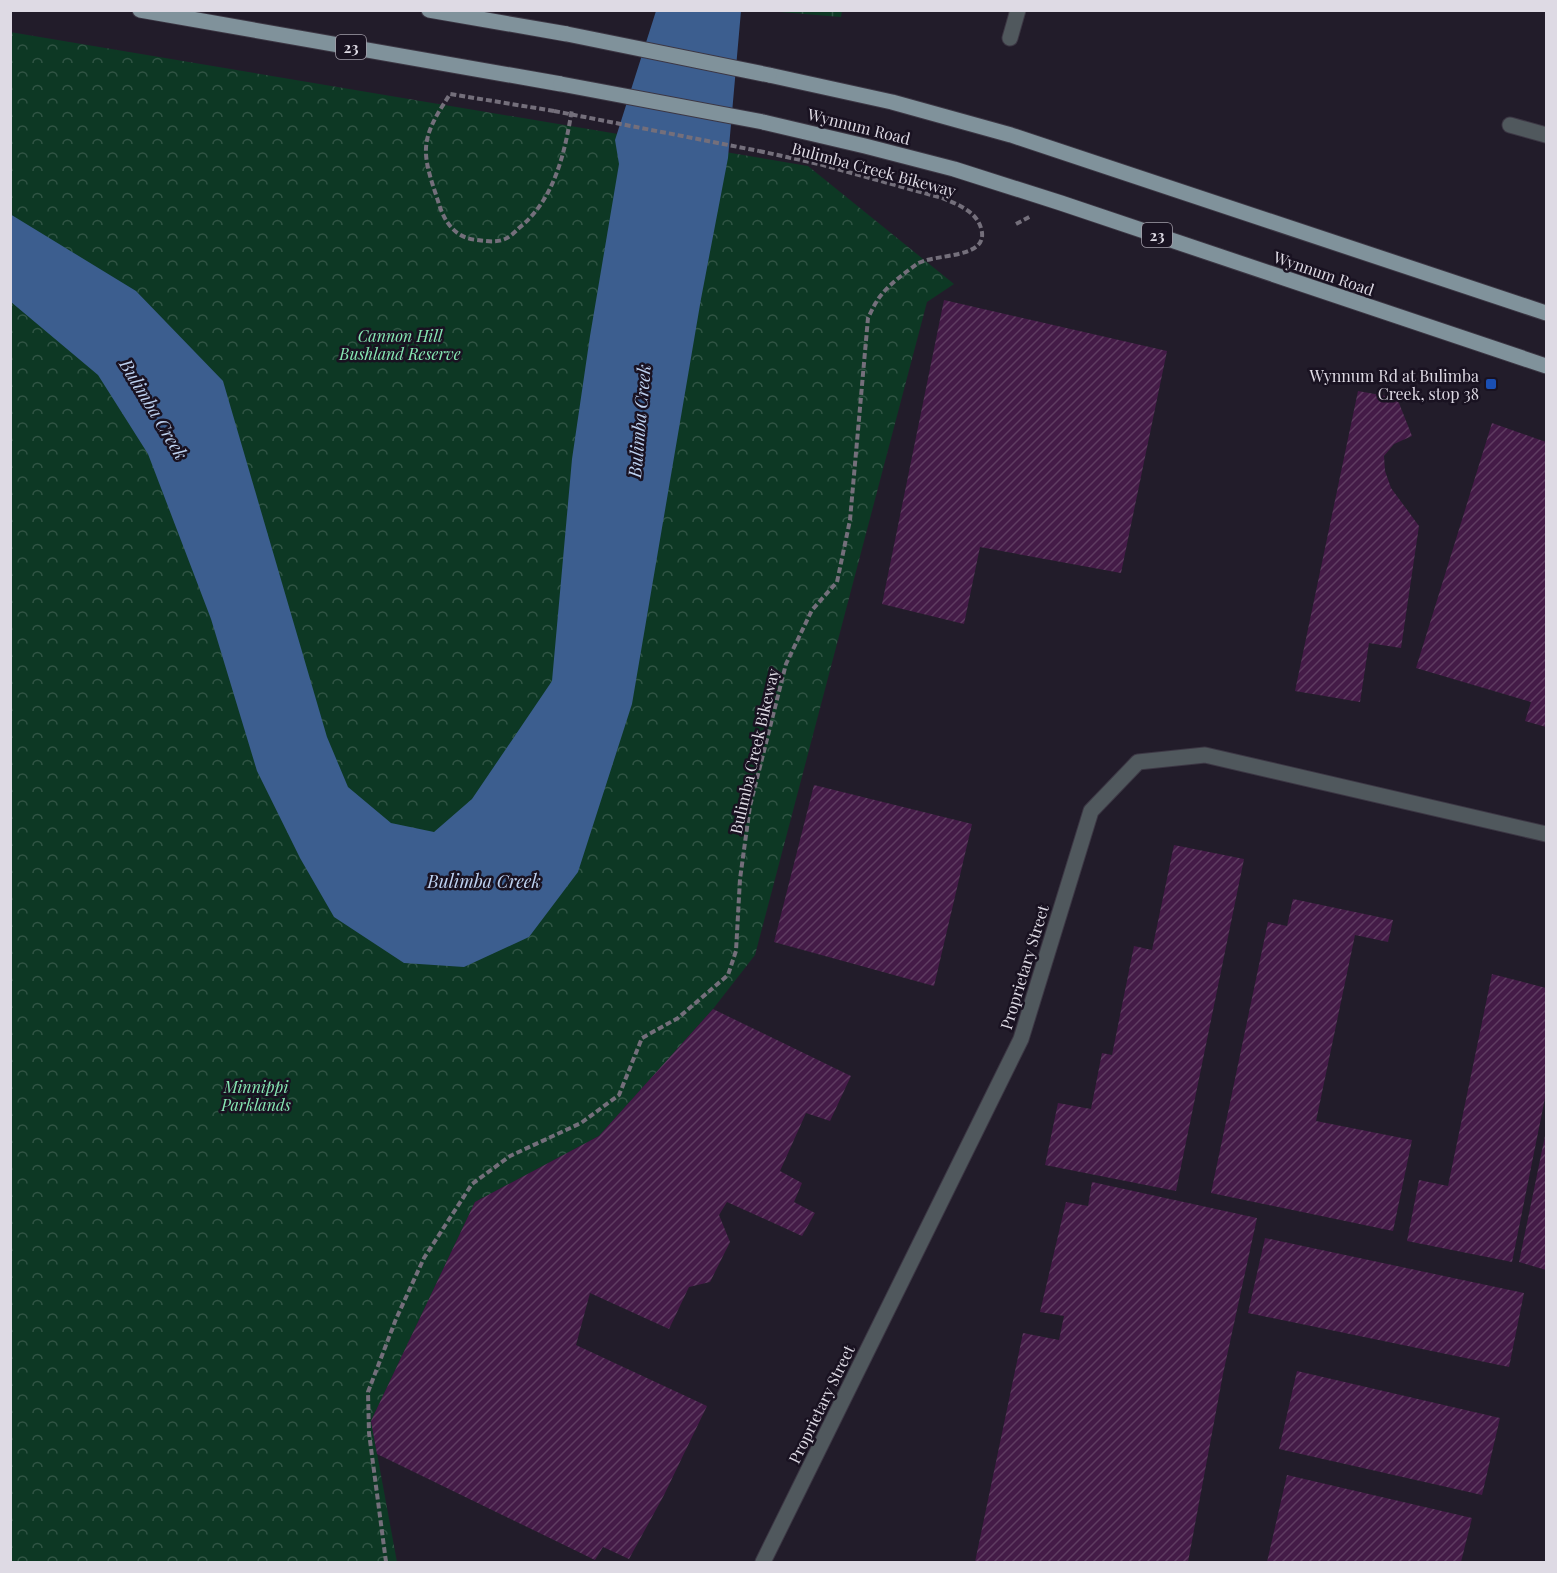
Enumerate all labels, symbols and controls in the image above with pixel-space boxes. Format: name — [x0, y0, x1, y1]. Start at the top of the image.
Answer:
road number: 23 — [336, 35, 366, 59]
street label: Wynnum Road — [804, 103, 913, 149]
street label: Bulimba Creek Bikeway — [790, 137, 958, 201]
road number: 23 — [1142, 223, 1172, 247]
street label: Wynnum Road — [1270, 246, 1377, 300]
park label: Cannon Hill Bushland Reserve — [338, 325, 461, 364]
water label: Bulimba Creek — [114, 353, 194, 464]
water label: Bulimba Creek — [622, 363, 656, 480]
place label: Wynnum Rd at Bulimba Creek, stop 38 — [1308, 365, 1479, 404]
marker: Wynnum Rd at Bulimba Creek, stop 38 — [1484, 377, 1498, 391]
street label: Bulimba Creek Bikeway — [725, 666, 783, 836]
water label: Bulimba Creek — [426, 869, 541, 893]
street label: Proprietary Street — [995, 902, 1053, 1032]
park label: Minnippi Parklands — [220, 1076, 291, 1115]
street label: Proprietary Street — [783, 1341, 859, 1467]

